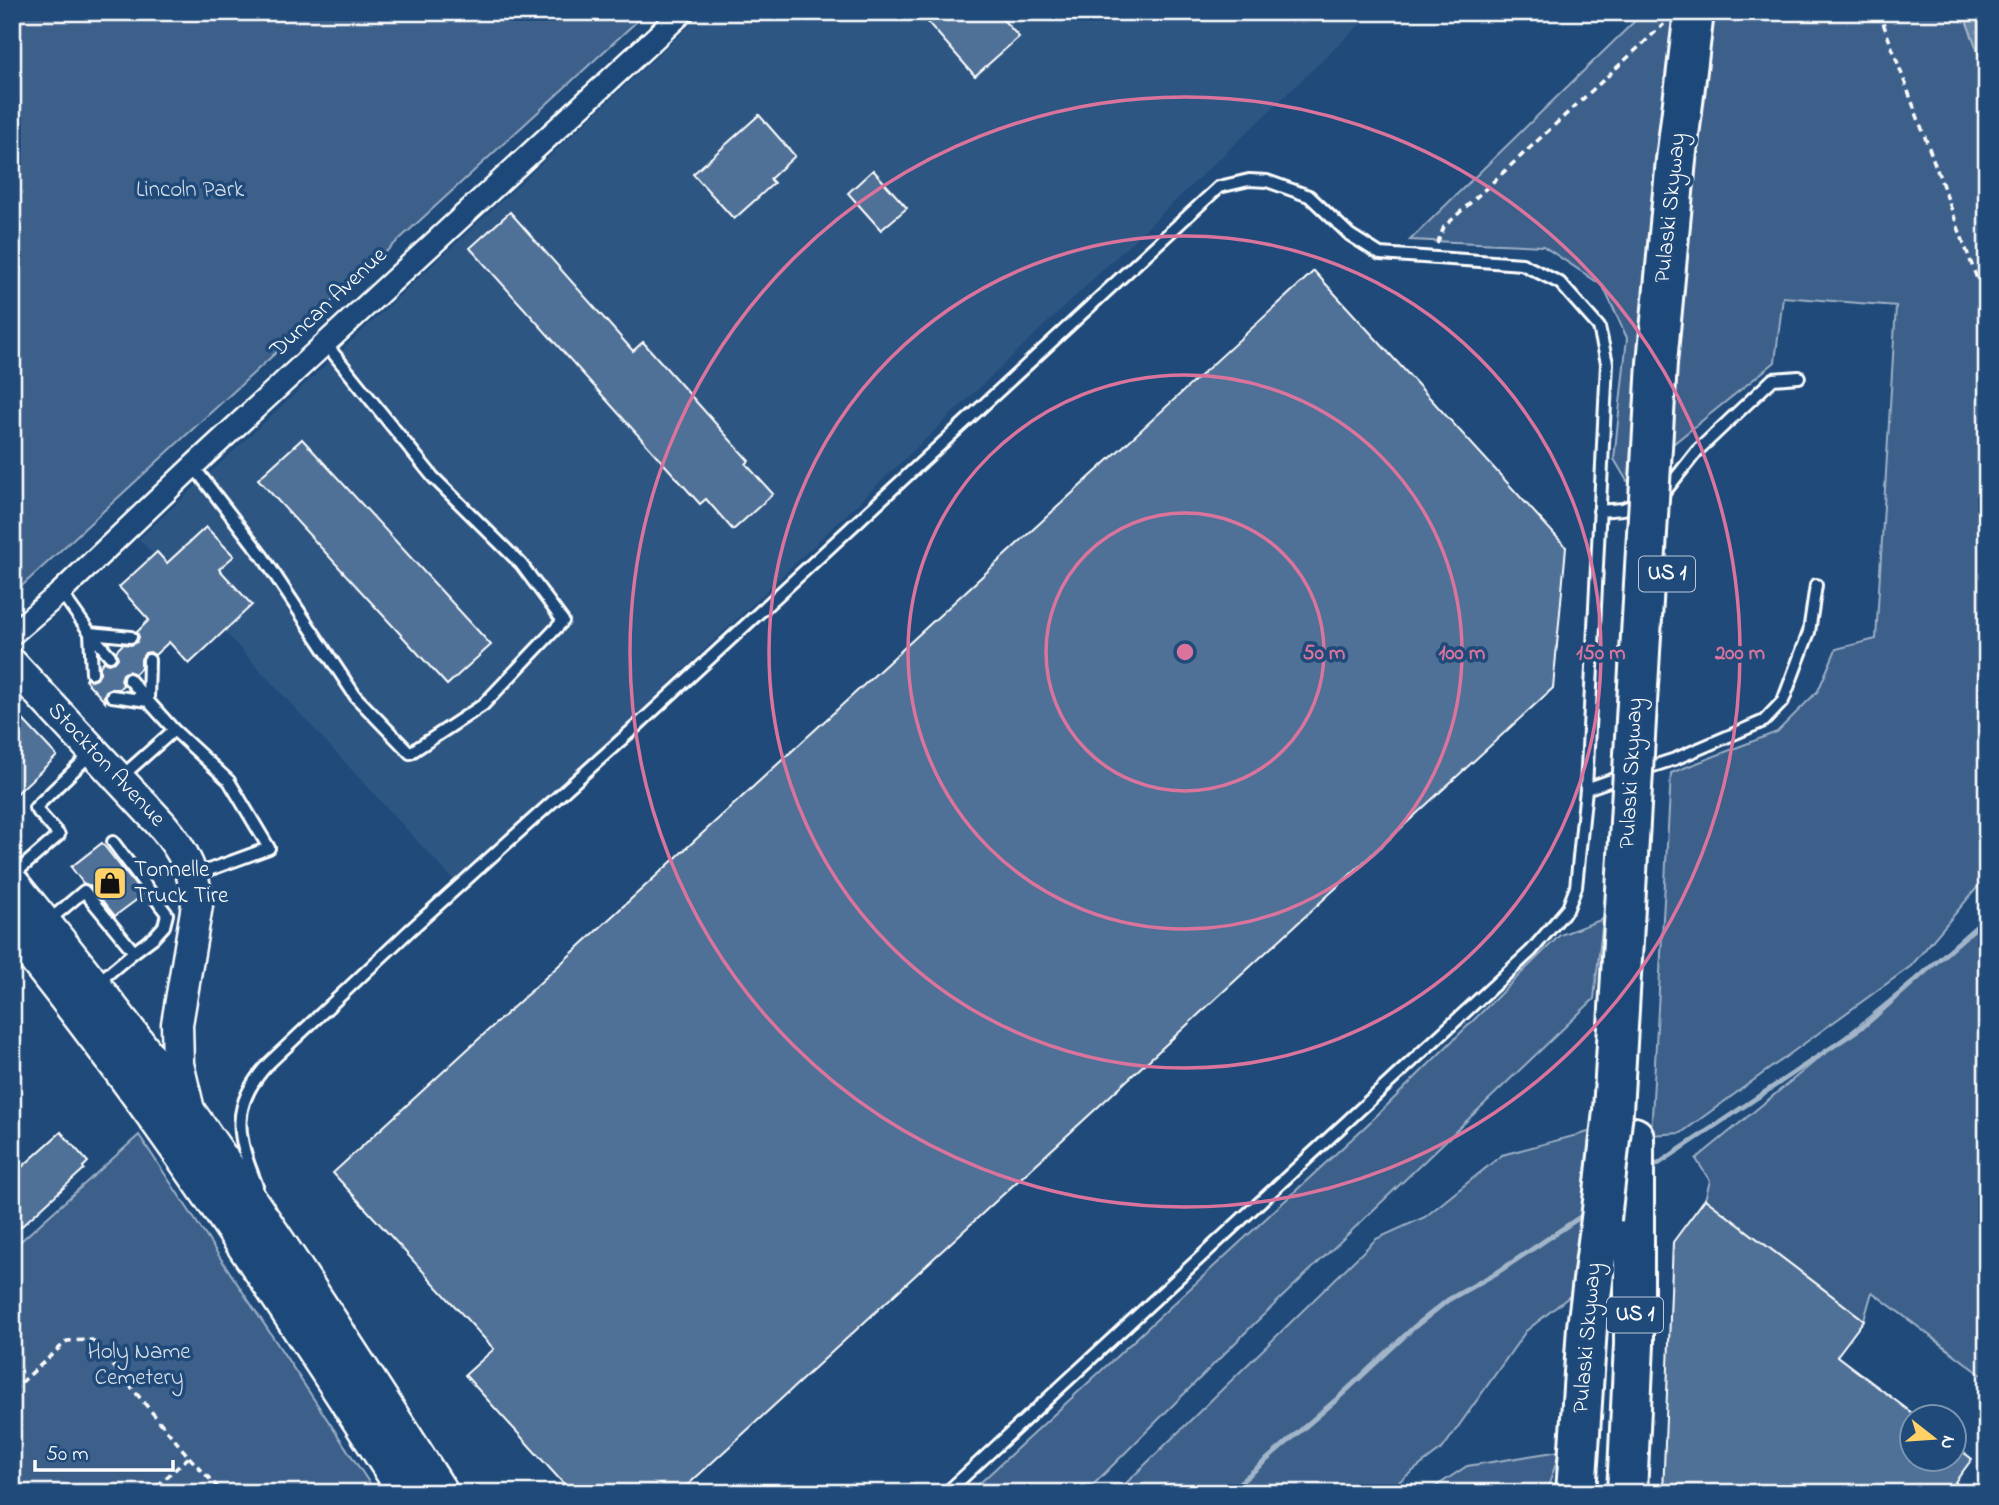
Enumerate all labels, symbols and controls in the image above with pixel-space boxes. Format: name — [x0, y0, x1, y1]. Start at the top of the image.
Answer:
street label: Pulaski Skyway — [1647, 131, 1697, 285]
park label: Lincoln Park — [136, 174, 245, 207]
street label: Duncan Avenue — [262, 239, 396, 367]
road number: US 1 — [1639, 556, 1695, 592]
text: 50 m — [1303, 639, 1345, 669]
text: 100 m — [1439, 639, 1485, 669]
text: 150 m — [1576, 639, 1626, 669]
text: 200 m — [1714, 639, 1765, 669]
centre of rings — [1173, 640, 1197, 664]
street label: Stockton Avenue — [39, 695, 173, 835]
street label: Pulaski Skyway — [1612, 697, 1654, 849]
place label: Tonnelle Truck Tire — [134, 854, 229, 913]
shop icon: Tonnelle Truck Tire — [91, 864, 129, 902]
street label: Pulaski Skyway — [1565, 1261, 1613, 1415]
road number: US 1 — [1607, 1298, 1663, 1332]
park label: Holy Name Cemetery — [87, 1336, 191, 1397]
north arrow — [1898, 1404, 1968, 1474]
scale bar — [35, 1428, 173, 1472]
text: N — [1932, 1432, 1962, 1452]
text: 50 m — [46, 1440, 89, 1470]

